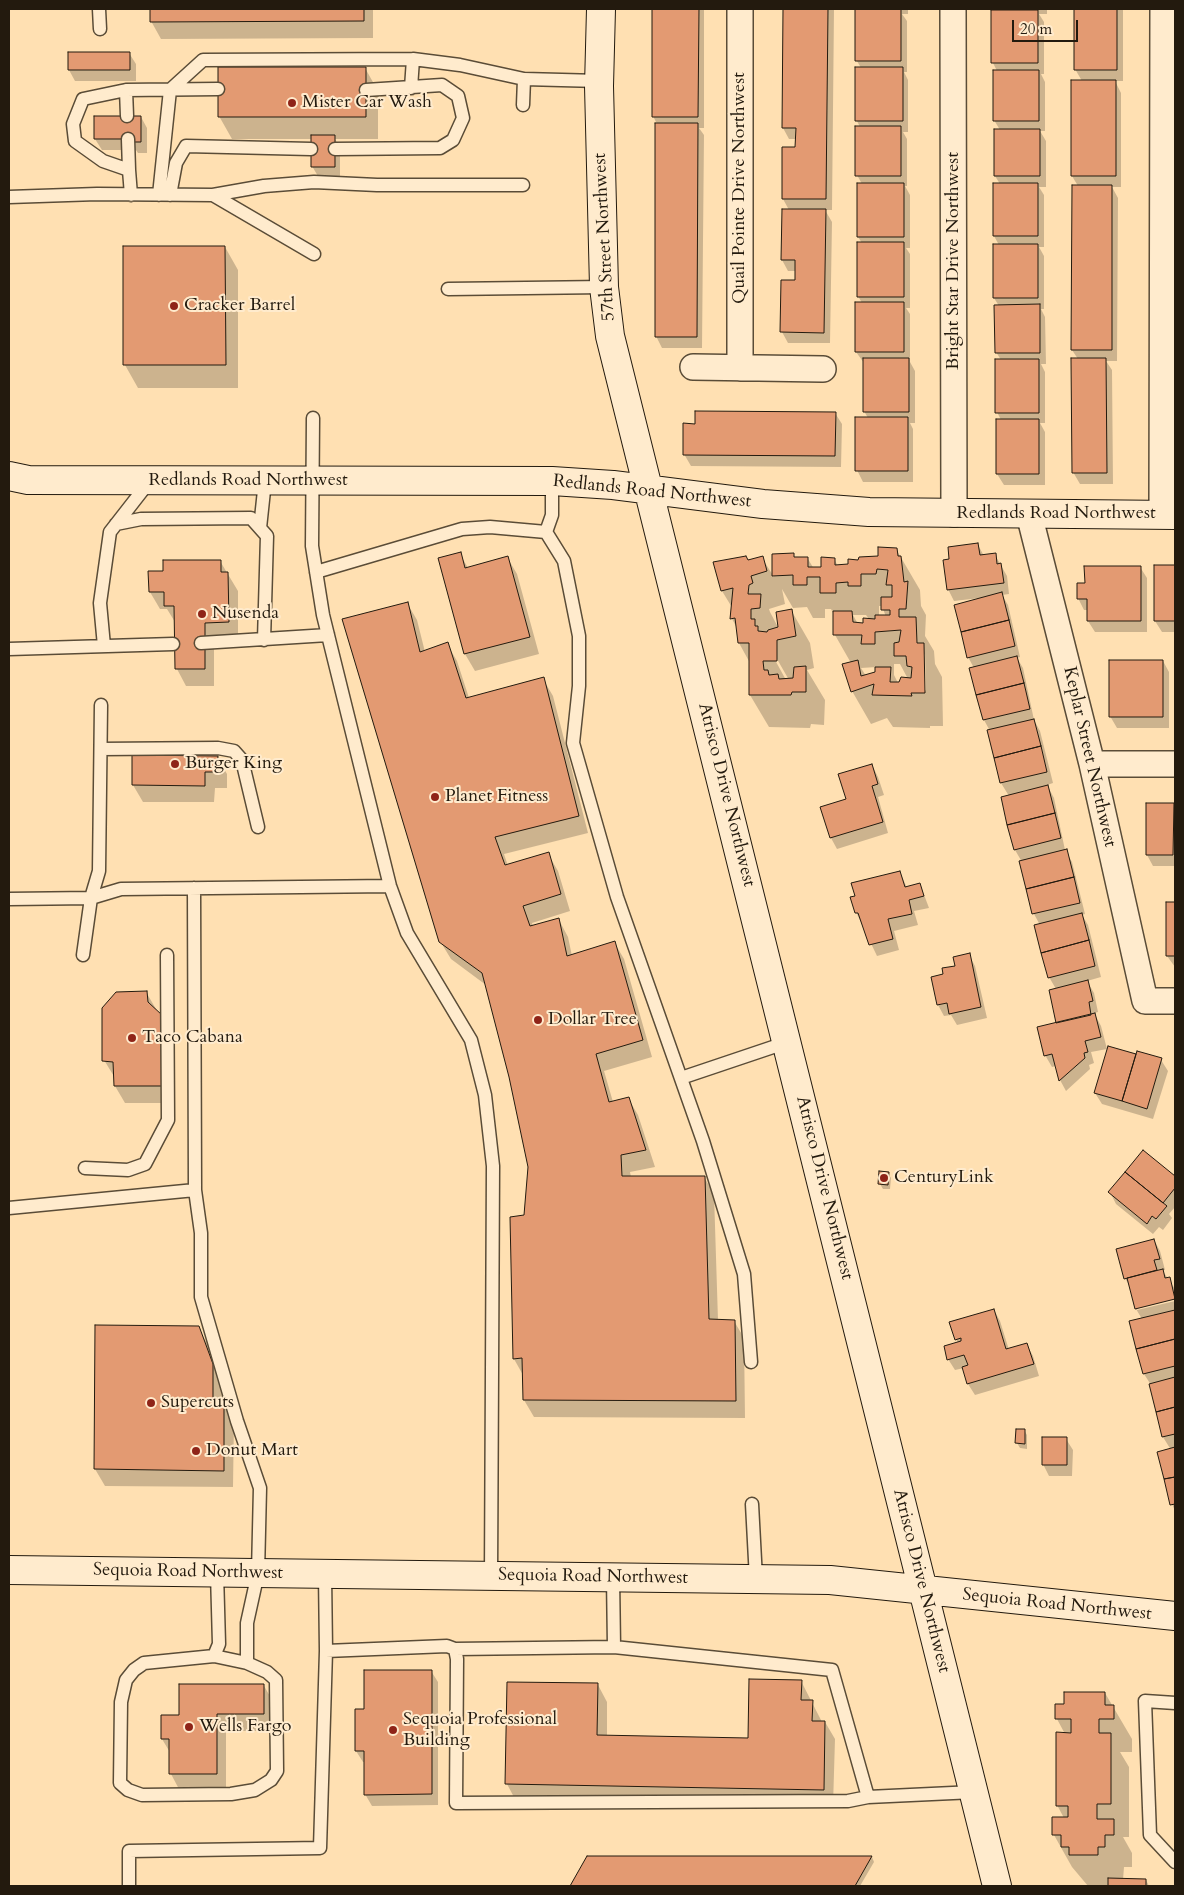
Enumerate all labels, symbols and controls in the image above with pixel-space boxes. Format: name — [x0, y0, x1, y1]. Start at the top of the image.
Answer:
scale bar — [1014, 10, 1080, 42]
text: 20 m — [1020, 19, 1052, 39]
street label: Quail Pointe Drive Northwest — [729, 72, 751, 304]
place label: Mister Car Wash — [302, 92, 432, 114]
marker: Mister Car Wash — [286, 97, 298, 109]
street label: 57th Street Northwest — [590, 152, 620, 322]
street label: Bright Star Drive Northwest — [943, 152, 965, 370]
place label: Cracker Barrel — [184, 295, 295, 317]
marker: Cracker Barrel — [168, 300, 180, 312]
street label: Redlands Road Northwest — [148, 470, 348, 492]
street label: Redlands Road Northwest — [552, 471, 752, 513]
street label: Redlands Road Northwest — [956, 503, 1156, 525]
place label: Nusenda — [212, 603, 279, 625]
marker: Nusenda — [196, 608, 208, 620]
street label: Keplar Street Northwest — [1058, 665, 1120, 849]
street label: Atrisco Drive Northwest — [693, 701, 759, 889]
place label: Burger King — [185, 753, 282, 775]
marker: Burger King — [169, 758, 181, 770]
place label: Planet Fitness — [445, 786, 548, 808]
marker: Planet Fitness — [429, 791, 441, 803]
place label: Dollar Tree — [548, 1009, 637, 1031]
marker: Dollar Tree — [532, 1014, 544, 1026]
place label: Taco Cabana — [142, 1027, 243, 1049]
marker: Taco Cabana — [126, 1032, 138, 1044]
street label: Atrisco Drive Northwest — [791, 1094, 857, 1282]
place label: CenturyLink — [894, 1167, 994, 1189]
marker: CenturyLink — [878, 1172, 890, 1184]
place label: Supercuts — [161, 1392, 234, 1414]
marker: Supercuts — [145, 1397, 157, 1409]
place label: Donut Mart — [206, 1440, 298, 1462]
marker: Donut Mart — [190, 1445, 202, 1457]
street label: Atrisco Drive Northwest — [888, 1487, 954, 1675]
street label: Sequoia Road Northwest — [93, 1560, 283, 1584]
street label: Sequoia Road Northwest — [498, 1565, 688, 1589]
street label: Sequoia Road Northwest — [961, 1584, 1153, 1626]
place label: Sequoia Professional Building — [403, 1709, 557, 1752]
place label: Wells Fargo — [199, 1716, 291, 1738]
marker: Wells Fargo — [183, 1721, 195, 1733]
marker: Sequoia Professional Building — [387, 1724, 399, 1736]

